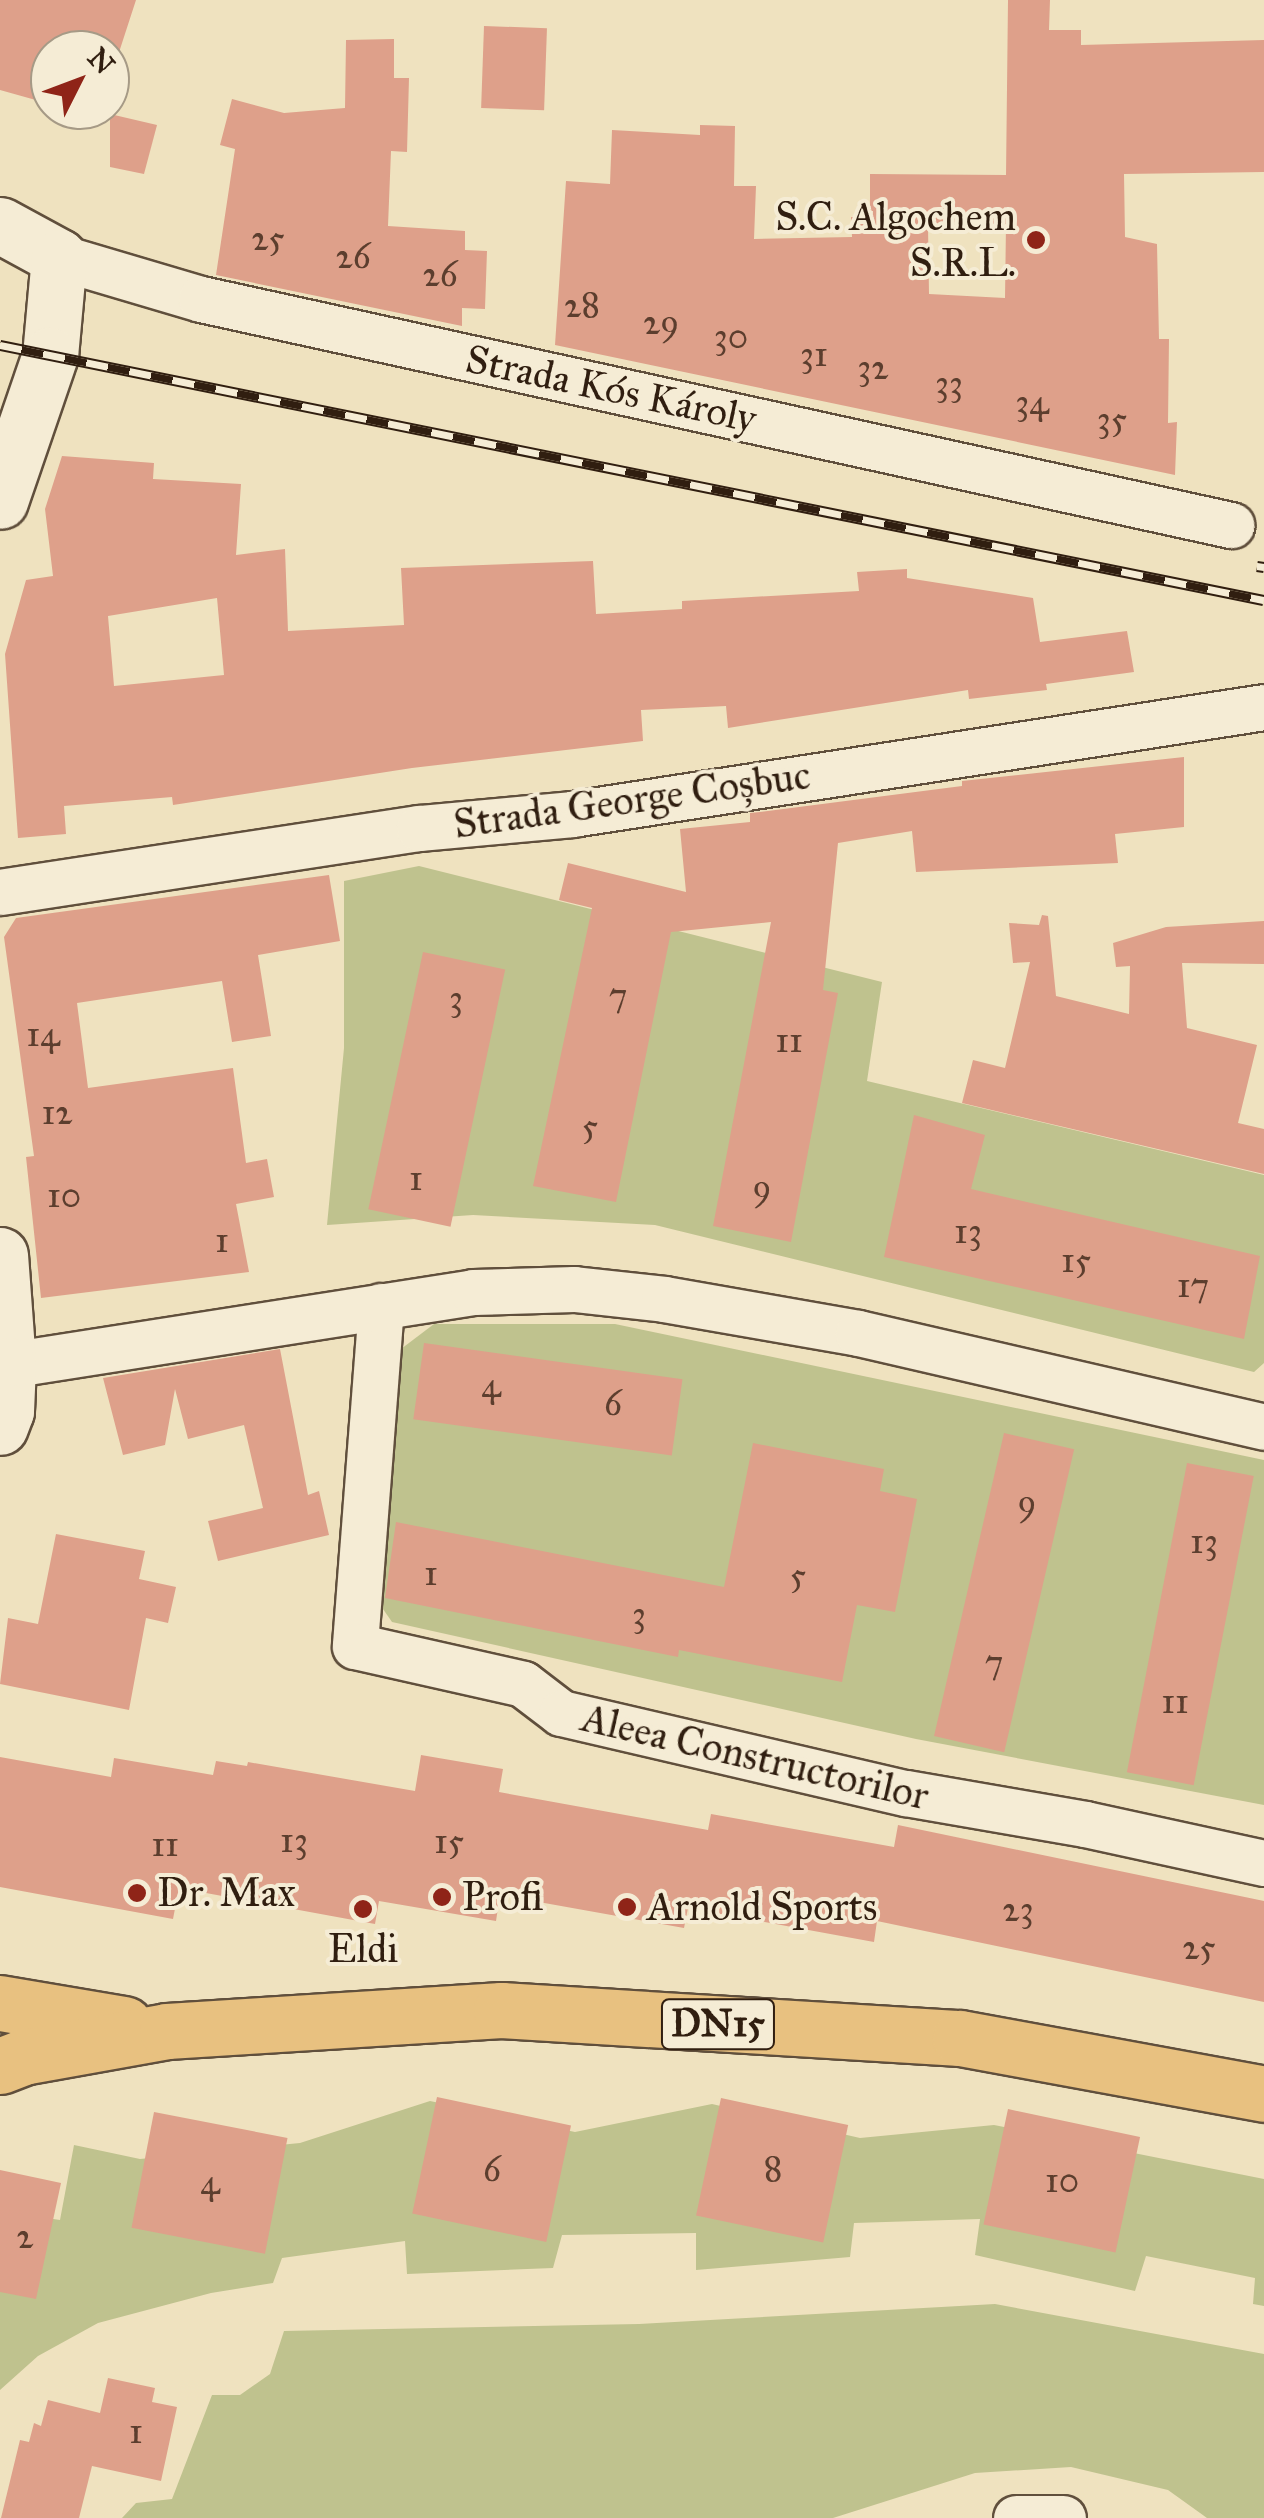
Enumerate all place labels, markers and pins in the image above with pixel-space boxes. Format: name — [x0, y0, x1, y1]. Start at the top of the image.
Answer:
place label: S.C. Algochem S.R.L. — [775, 193, 1016, 287]
marker: S.C. Algochem S.R.L. — [1025, 229, 1047, 251]
place label: Dr. Max — [157, 1869, 296, 1917]
place label: Profi — [462, 1873, 543, 1921]
marker: Dr. Max — [126, 1882, 148, 1904]
place label: Arnold Sports — [647, 1883, 877, 1931]
marker: Profi — [431, 1886, 453, 1908]
marker: Arnold Sports — [616, 1896, 638, 1918]
marker: Eldi — [352, 1898, 374, 1920]
place label: Eldi — [328, 1925, 398, 1973]

